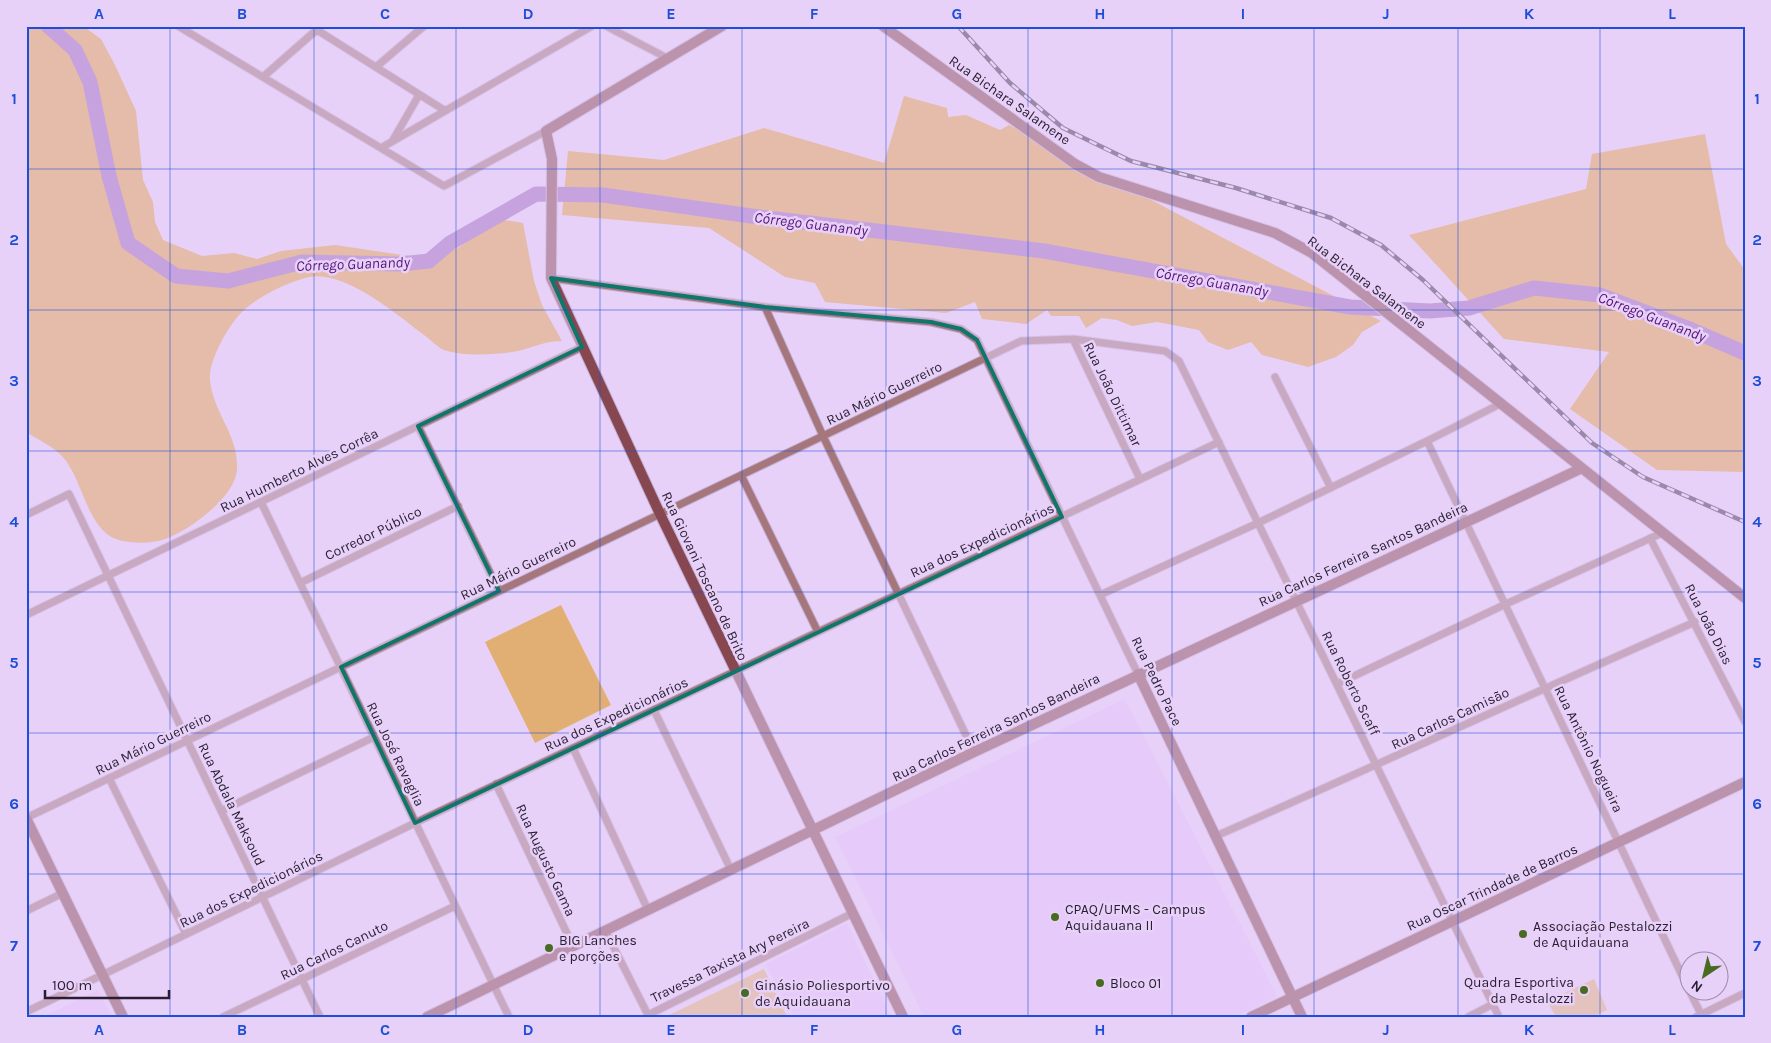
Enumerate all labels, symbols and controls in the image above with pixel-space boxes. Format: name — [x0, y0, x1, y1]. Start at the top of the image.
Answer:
text: A — [94, 4, 104, 23]
text: B — [237, 4, 247, 23]
text: C — [380, 4, 390, 23]
text: D — [523, 4, 534, 23]
text: E — [666, 4, 676, 23]
text: F — [810, 4, 819, 23]
text: G — [952, 4, 962, 23]
text: H — [1094, 4, 1106, 23]
text: I — [1241, 4, 1245, 23]
text: J — [1382, 4, 1390, 23]
text: K — [1524, 4, 1535, 23]
text: L — [1668, 4, 1676, 23]
street label: Rua Bichara Salamene — [946, 52, 1074, 149]
text: 1 — [11, 89, 17, 108]
text: 1 — [1754, 89, 1760, 108]
water label: Córrego Guanandy — [753, 208, 869, 240]
text: 2 — [9, 230, 19, 249]
text: 2 — [1752, 230, 1762, 249]
street label: Rua Bichara Salamene — [1304, 232, 1429, 333]
water label: Córrego Guanandy — [296, 253, 411, 275]
water label: Córrego Guanandy — [1154, 263, 1270, 301]
water label: Córrego Guanandy — [1596, 288, 1709, 346]
street label: Rua João Dittimar — [1080, 339, 1146, 450]
street label: Rua Mário Guerreiro — [824, 358, 945, 429]
text: 3 — [9, 371, 19, 390]
text: 3 — [1752, 371, 1762, 390]
street label: Rua Humberto Alves Corrêa — [217, 425, 381, 516]
street label: Rua Giovani Toscano de Brito — [658, 489, 751, 663]
street label: Rua Carlos Ferreira Santos Bandeira — [1256, 498, 1471, 611]
street label: Rua dos Expedicionários — [907, 500, 1057, 581]
street label: Corredor Público — [322, 503, 424, 564]
text: 4 — [9, 512, 19, 531]
text: 4 — [1752, 512, 1762, 531]
street label: Rua Mário Guerreiro — [458, 533, 579, 604]
street label: Rua João Dias — [1681, 581, 1736, 668]
street label: Rua Roberto Scaff — [1318, 628, 1383, 738]
street label: Rua Pedro Pace — [1128, 634, 1186, 729]
text: 5 — [9, 653, 19, 672]
text: 5 — [1752, 653, 1762, 672]
street label: Rua Carlos Ferreira Santos Bandeira — [890, 670, 1103, 785]
street label: Rua dos Expedicionários — [541, 674, 691, 755]
street label: Rua Antônio Nogueira — [1550, 683, 1627, 815]
street label: Rua Carlos Camisão — [1389, 684, 1512, 753]
street label: Rua José Ravaglia — [363, 699, 428, 809]
street label: Rua Mário Guerreiro — [93, 708, 214, 779]
street label: Rua Abdala Maksoud — [194, 740, 269, 868]
text: 6 — [9, 794, 19, 813]
text: 6 — [1752, 794, 1762, 813]
street label: Rua Augusto Gama — [512, 801, 579, 919]
street label: Rua Oscar Trindade de Barros — [1404, 840, 1580, 935]
street label: Rua dos Expedicionários — [177, 847, 326, 932]
place label: CPAQ/UFMS - Campus Aquidauana II — [1065, 901, 1206, 934]
marker: CPAQ/UFMS - Campus Aquidauana II — [1049, 911, 1061, 923]
street label: Travessa Taxista Ary Pereira — [648, 915, 812, 1006]
street label: Rua Carlos Canuto — [278, 917, 391, 984]
place label: Associação Pestalozzi de Aquidauana — [1533, 918, 1673, 951]
marker: Associação Pestalozzi de Aquidauana — [1517, 928, 1529, 940]
place label: BIG Lanches e porções — [559, 932, 637, 965]
text: 7 — [10, 936, 18, 955]
text: 7 — [1753, 936, 1761, 955]
marker: BIG Lanches e porções — [543, 942, 555, 954]
north arrow — [1678, 950, 1728, 1000]
scale bar — [45, 968, 169, 1000]
place label: Quadra Esportiva da Pestalozzi — [1464, 974, 1574, 1007]
place label: Bloco 01 — [1110, 975, 1161, 992]
text: 100 m — [52, 976, 92, 994]
text: N — [1688, 976, 1706, 996]
place label: Ginásio Poliesportivo de Aquidauana — [755, 977, 890, 1010]
marker: Bloco 01 — [1094, 977, 1106, 989]
marker: Quadra Esportiva da Pestalozzi — [1578, 984, 1590, 996]
marker: Ginásio Poliesportivo de Aquidauana — [739, 987, 751, 999]
text: A — [94, 1020, 104, 1039]
text: B — [237, 1020, 247, 1039]
text: C — [380, 1020, 390, 1039]
text: D — [523, 1020, 534, 1039]
text: E — [666, 1020, 676, 1039]
text: F — [810, 1020, 819, 1039]
text: G — [952, 1020, 962, 1039]
text: H — [1094, 1020, 1106, 1039]
text: I — [1241, 1020, 1245, 1039]
text: J — [1382, 1020, 1390, 1039]
text: K — [1524, 1020, 1535, 1039]
text: L — [1668, 1020, 1676, 1039]

